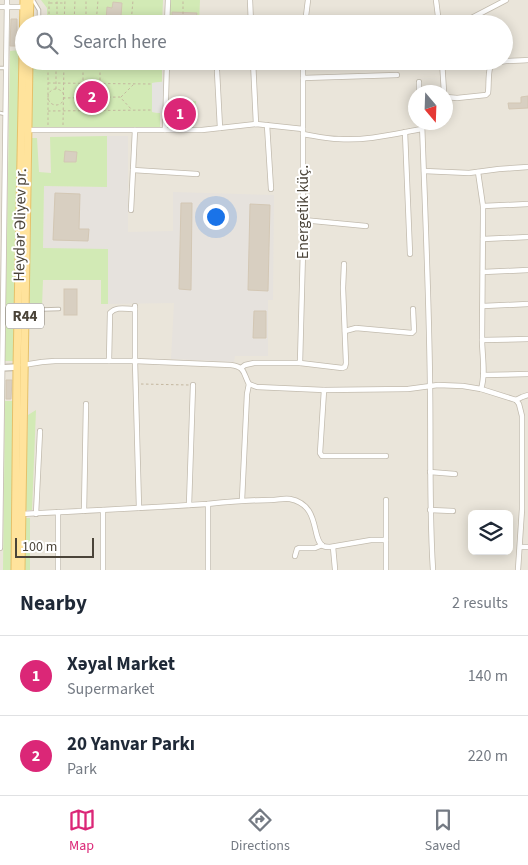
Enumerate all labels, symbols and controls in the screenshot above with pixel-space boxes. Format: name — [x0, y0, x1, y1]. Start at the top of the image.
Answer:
search box — [15, 15, 513, 70]
icon: search — [33, 29, 61, 57]
text: Search here — [73, 29, 167, 56]
pin: 2 — [76, 78, 108, 116]
north arrow — [408, 85, 453, 130]
pin: 1 — [164, 95, 196, 133]
street label: Energetik küç. — [292, 165, 314, 259]
street label: Heydər Əliyev pr. — [8, 168, 32, 282]
your location — [203, 204, 229, 230]
road number: R44 — [6, 304, 44, 328]
map controls — [468, 510, 513, 555]
button: layers — [468, 510, 513, 555]
scale bar — [15, 535, 94, 558]
text: 100 m — [22, 537, 57, 557]
text: Nearby — [20, 588, 87, 618]
text: 2 results — [452, 592, 508, 614]
text: Xəyal Market — [67, 651, 175, 678]
text: 1 — [32, 665, 40, 687]
text: 140 m — [468, 665, 508, 687]
text: Supermarket — [67, 678, 154, 700]
text: 20 Yanvar Parkı — [67, 731, 195, 758]
text: 2 — [32, 745, 40, 767]
text: 220 m — [468, 745, 508, 767]
text: Park — [67, 758, 97, 780]
tab: Map — [68, 806, 96, 856]
tab: Directions — [231, 806, 290, 856]
tab: Saved — [425, 806, 460, 856]

